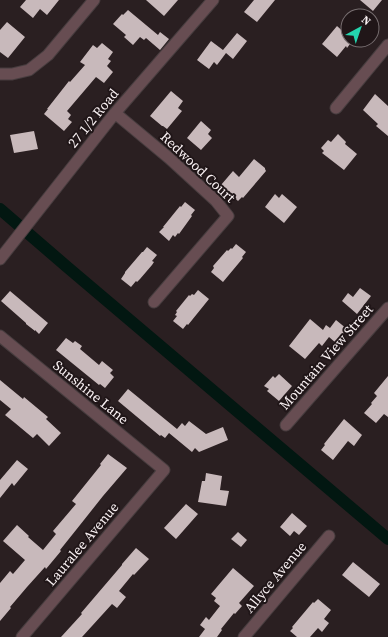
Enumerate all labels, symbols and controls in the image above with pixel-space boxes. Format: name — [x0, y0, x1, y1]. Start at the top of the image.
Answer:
north arrow — [340, 8, 380, 48]
text: N — [358, 12, 374, 29]
street label: 27 1/2 Road — [63, 84, 123, 152]
street label: Redwood Court — [156, 127, 240, 207]
street label: Mountain View Street — [275, 300, 378, 414]
street label: Sunshine Lane — [49, 355, 133, 429]
street label: Lauralee Avenue — [41, 498, 123, 590]
street label: Allyce Avenue — [239, 537, 311, 617]

